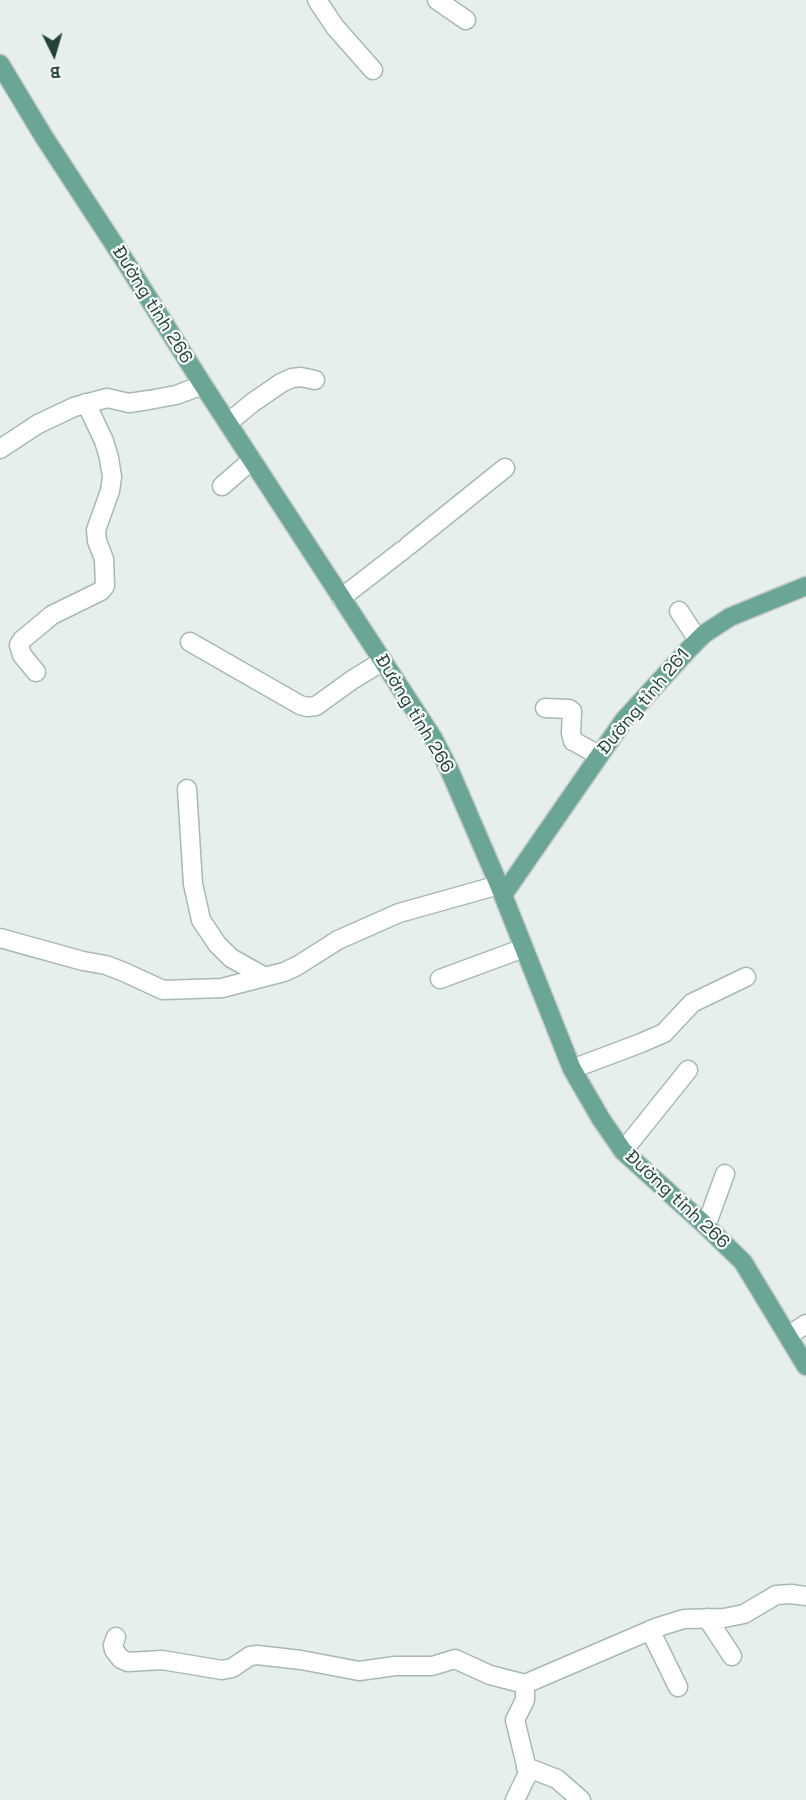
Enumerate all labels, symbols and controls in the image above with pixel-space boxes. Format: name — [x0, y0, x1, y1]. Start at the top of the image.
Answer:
north arrow — [24, 24, 84, 84]
text: B — [49, 62, 62, 83]
street label: Đường tỉnh 266 — [107, 242, 197, 368]
street label: Đường tỉnh 261 — [594, 645, 694, 759]
street label: Đường tỉnh 266 — [370, 651, 458, 777]
street label: Đường tỉnh 266 — [621, 1146, 733, 1254]

